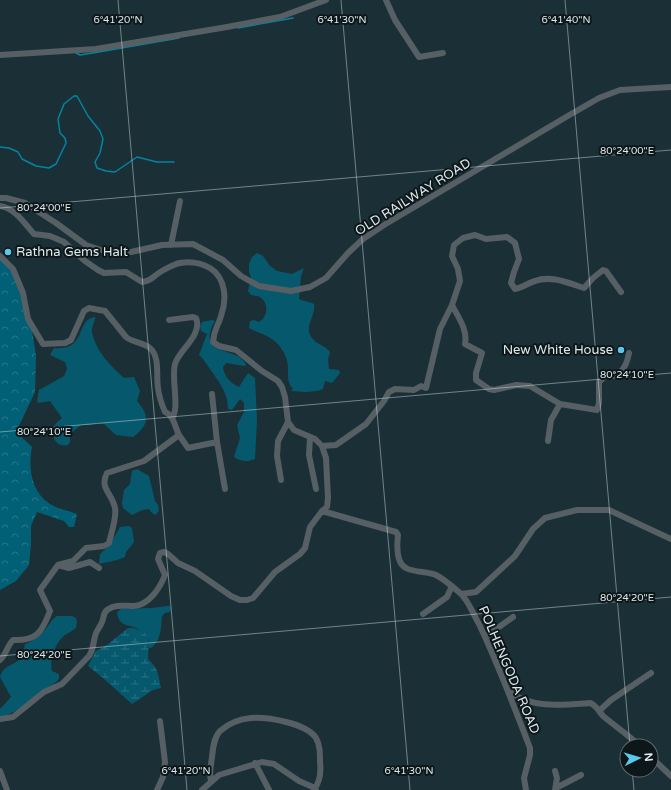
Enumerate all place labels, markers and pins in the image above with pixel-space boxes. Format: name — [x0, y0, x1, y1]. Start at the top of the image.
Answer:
place label: Rathna Gems Halt — [16, 244, 128, 260]
marker: Rathna Gems Halt — [3, 247, 13, 257]
place label: New White House — [503, 342, 613, 358]
marker: New White House — [616, 345, 626, 355]

